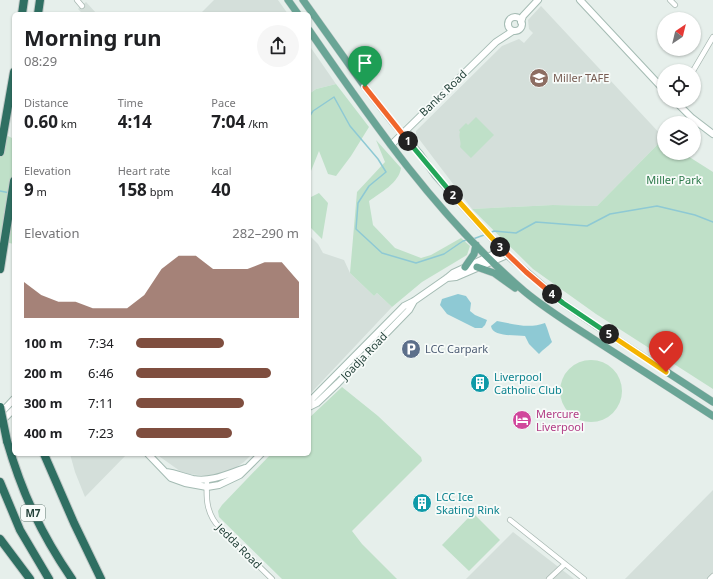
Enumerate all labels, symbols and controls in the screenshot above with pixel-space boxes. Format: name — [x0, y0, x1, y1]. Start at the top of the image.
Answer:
north arrow — [657, 12, 701, 56]
map controls — [657, 12, 701, 160]
text: Morning run — [24, 22, 162, 52]
button: share — [257, 25, 299, 67]
pin — [348, 46, 382, 87]
text: 08:29 — [24, 52, 57, 70]
icon: arrive — [354, 52, 376, 74]
button: locate — [657, 64, 701, 108]
street label: Banks Road — [416, 66, 470, 119]
school or university icon: Miller TAFE — [528, 67, 550, 89]
place label: Miller TAFE — [553, 70, 609, 85]
text: Distance — [24, 95, 69, 110]
text: Time — [118, 95, 143, 110]
text: Pace — [211, 95, 236, 110]
text: 0.60 — [24, 110, 58, 133]
text: 4:14 — [118, 110, 152, 133]
text: 7:04 — [211, 110, 245, 133]
text: km — [58, 116, 77, 131]
text: /km — [245, 116, 268, 131]
button: layers — [657, 116, 701, 160]
pin: 1 — [398, 131, 418, 151]
text: 1 — [405, 133, 411, 148]
text: Elevation — [24, 163, 71, 178]
text: Heart rate — [118, 163, 170, 178]
text: kcal — [211, 163, 232, 178]
park label: Miller Park — [646, 172, 702, 187]
text: 9 — [24, 178, 34, 201]
text: 158 — [118, 178, 147, 201]
text: 40 — [211, 178, 231, 201]
text: m — [34, 184, 47, 199]
text: bpm — [147, 184, 174, 199]
pin: 2 — [443, 185, 463, 205]
text: 2 — [450, 187, 456, 202]
text: Elevation — [24, 224, 80, 242]
text: 282–290 m — [232, 224, 299, 242]
pin: 3 — [490, 237, 510, 257]
text: 3 — [497, 239, 503, 254]
pin: 4 — [542, 284, 562, 304]
text: 4 — [549, 286, 555, 301]
pin: 5 — [599, 324, 619, 344]
text: 5 — [606, 326, 612, 341]
street label: Joadja Road — [336, 329, 390, 383]
pin — [649, 331, 683, 372]
text: 100 m — [24, 334, 62, 352]
text: 7:34 — [88, 334, 114, 352]
icon: check — [655, 337, 677, 359]
parking icon: LCC Carpark — [400, 338, 422, 360]
place label: LCC Carpark — [425, 341, 488, 356]
text: 200 m — [24, 364, 62, 382]
text: 6:46 — [88, 364, 114, 382]
place label: Liverpool Catholic Club — [494, 369, 562, 397]
building icon: Liverpool Catholic Club — [469, 372, 491, 394]
text: 300 m — [24, 394, 62, 412]
text: 7:11 — [88, 394, 114, 412]
place label: Mercure Liverpool — [536, 406, 584, 434]
hotel icon: Mercure Liverpool — [511, 409, 533, 431]
text: 400 m — [24, 424, 62, 442]
text: 7:23 — [88, 424, 114, 442]
place label: LCC Ice Skating Rink — [436, 489, 500, 517]
building icon: LCC Ice Skating Rink — [411, 492, 433, 514]
road number: M7 — [21, 505, 45, 521]
street label: Jedda Road — [213, 519, 265, 572]

